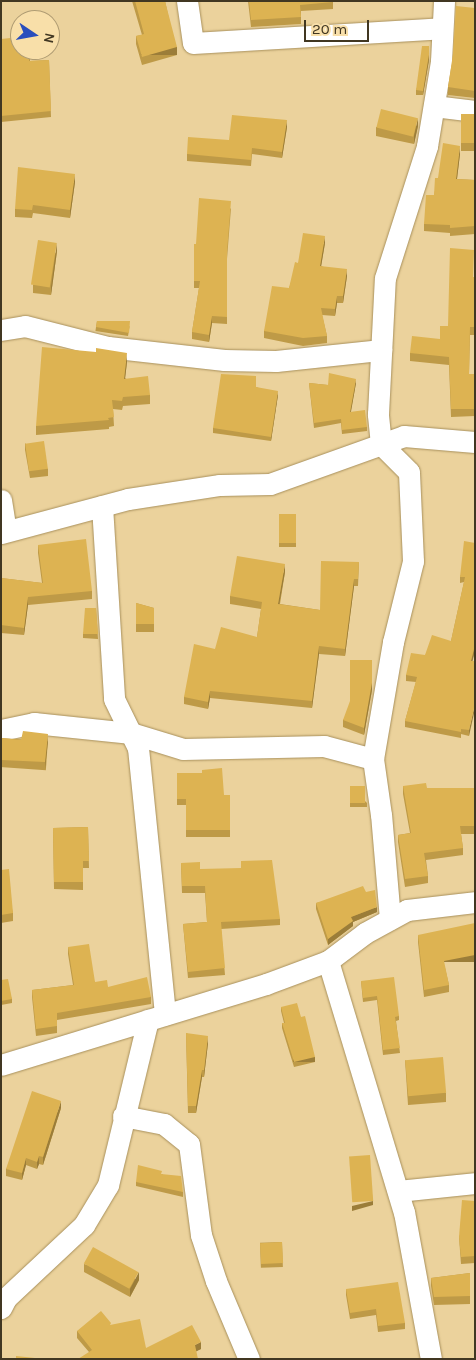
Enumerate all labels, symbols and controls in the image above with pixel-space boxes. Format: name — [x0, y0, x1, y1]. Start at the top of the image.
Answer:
north arrow — [10, 10, 60, 60]
scale bar — [306, 10, 371, 42]
text: 20 m — [312, 20, 347, 38]
text: N — [40, 31, 59, 45]

